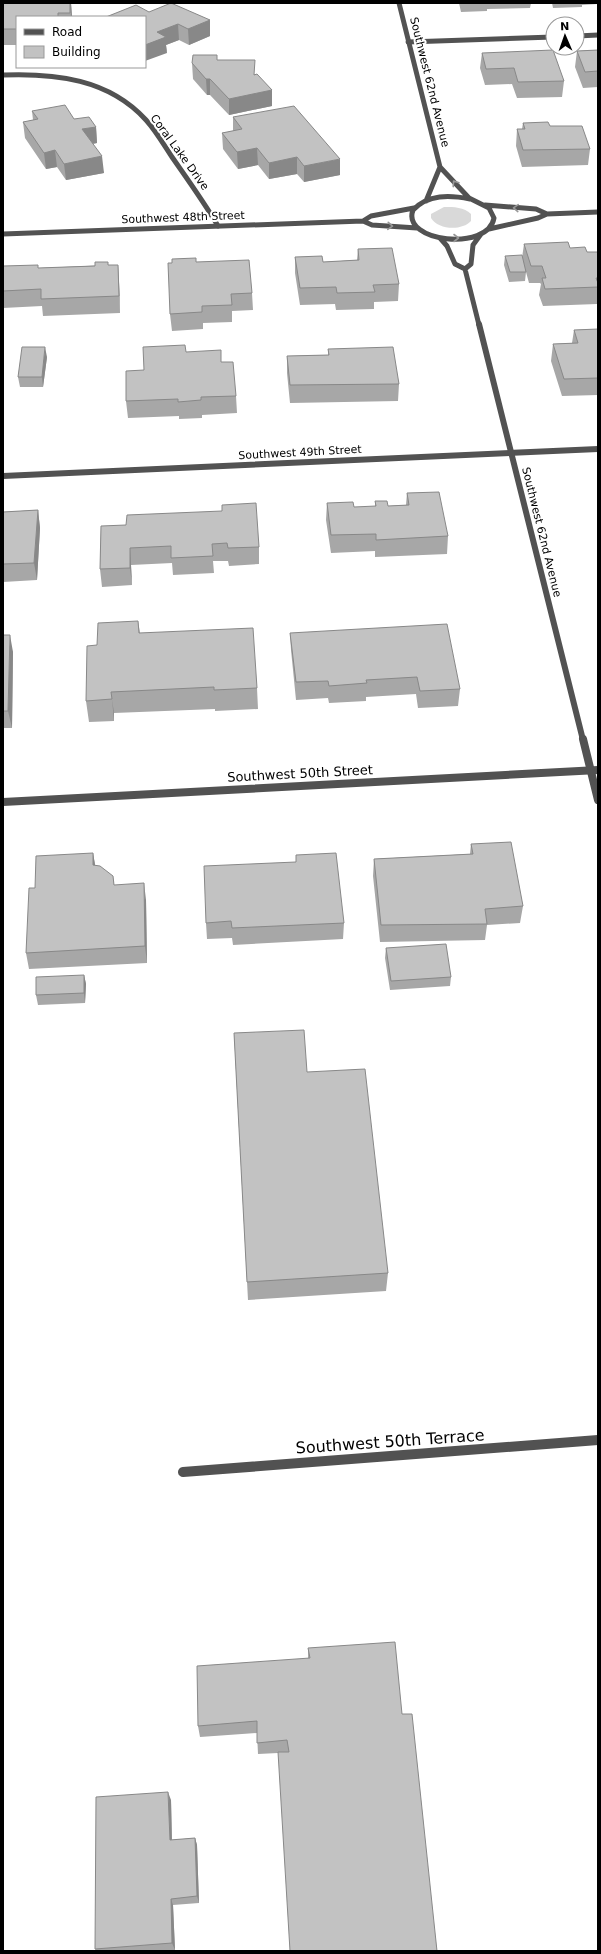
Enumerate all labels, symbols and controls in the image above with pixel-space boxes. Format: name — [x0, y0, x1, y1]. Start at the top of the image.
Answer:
legend — [16, 16, 146, 68]
street label: Southwest 62nd Avenue — [407, 16, 452, 149]
north arrow — [545, 16, 585, 56]
text: N — [560, 20, 570, 33]
text: Road — [52, 25, 82, 39]
text: Building — [52, 45, 101, 59]
street label: Coral Lake Drive — [148, 112, 212, 193]
one-way arrow — [453, 180, 460, 187]
one-way arrow — [513, 203, 519, 212]
street label: Southwest 48th Street — [121, 209, 246, 226]
one-way arrow — [387, 221, 393, 230]
one-way arrow — [453, 234, 459, 242]
street label: Southwest 49th Street — [238, 443, 363, 462]
street label: Southwest 62nd Avenue — [519, 466, 564, 599]
street label: Southwest 50th Street — [227, 762, 373, 785]
street label: Southwest 50th Terrace — [295, 1425, 485, 1458]

